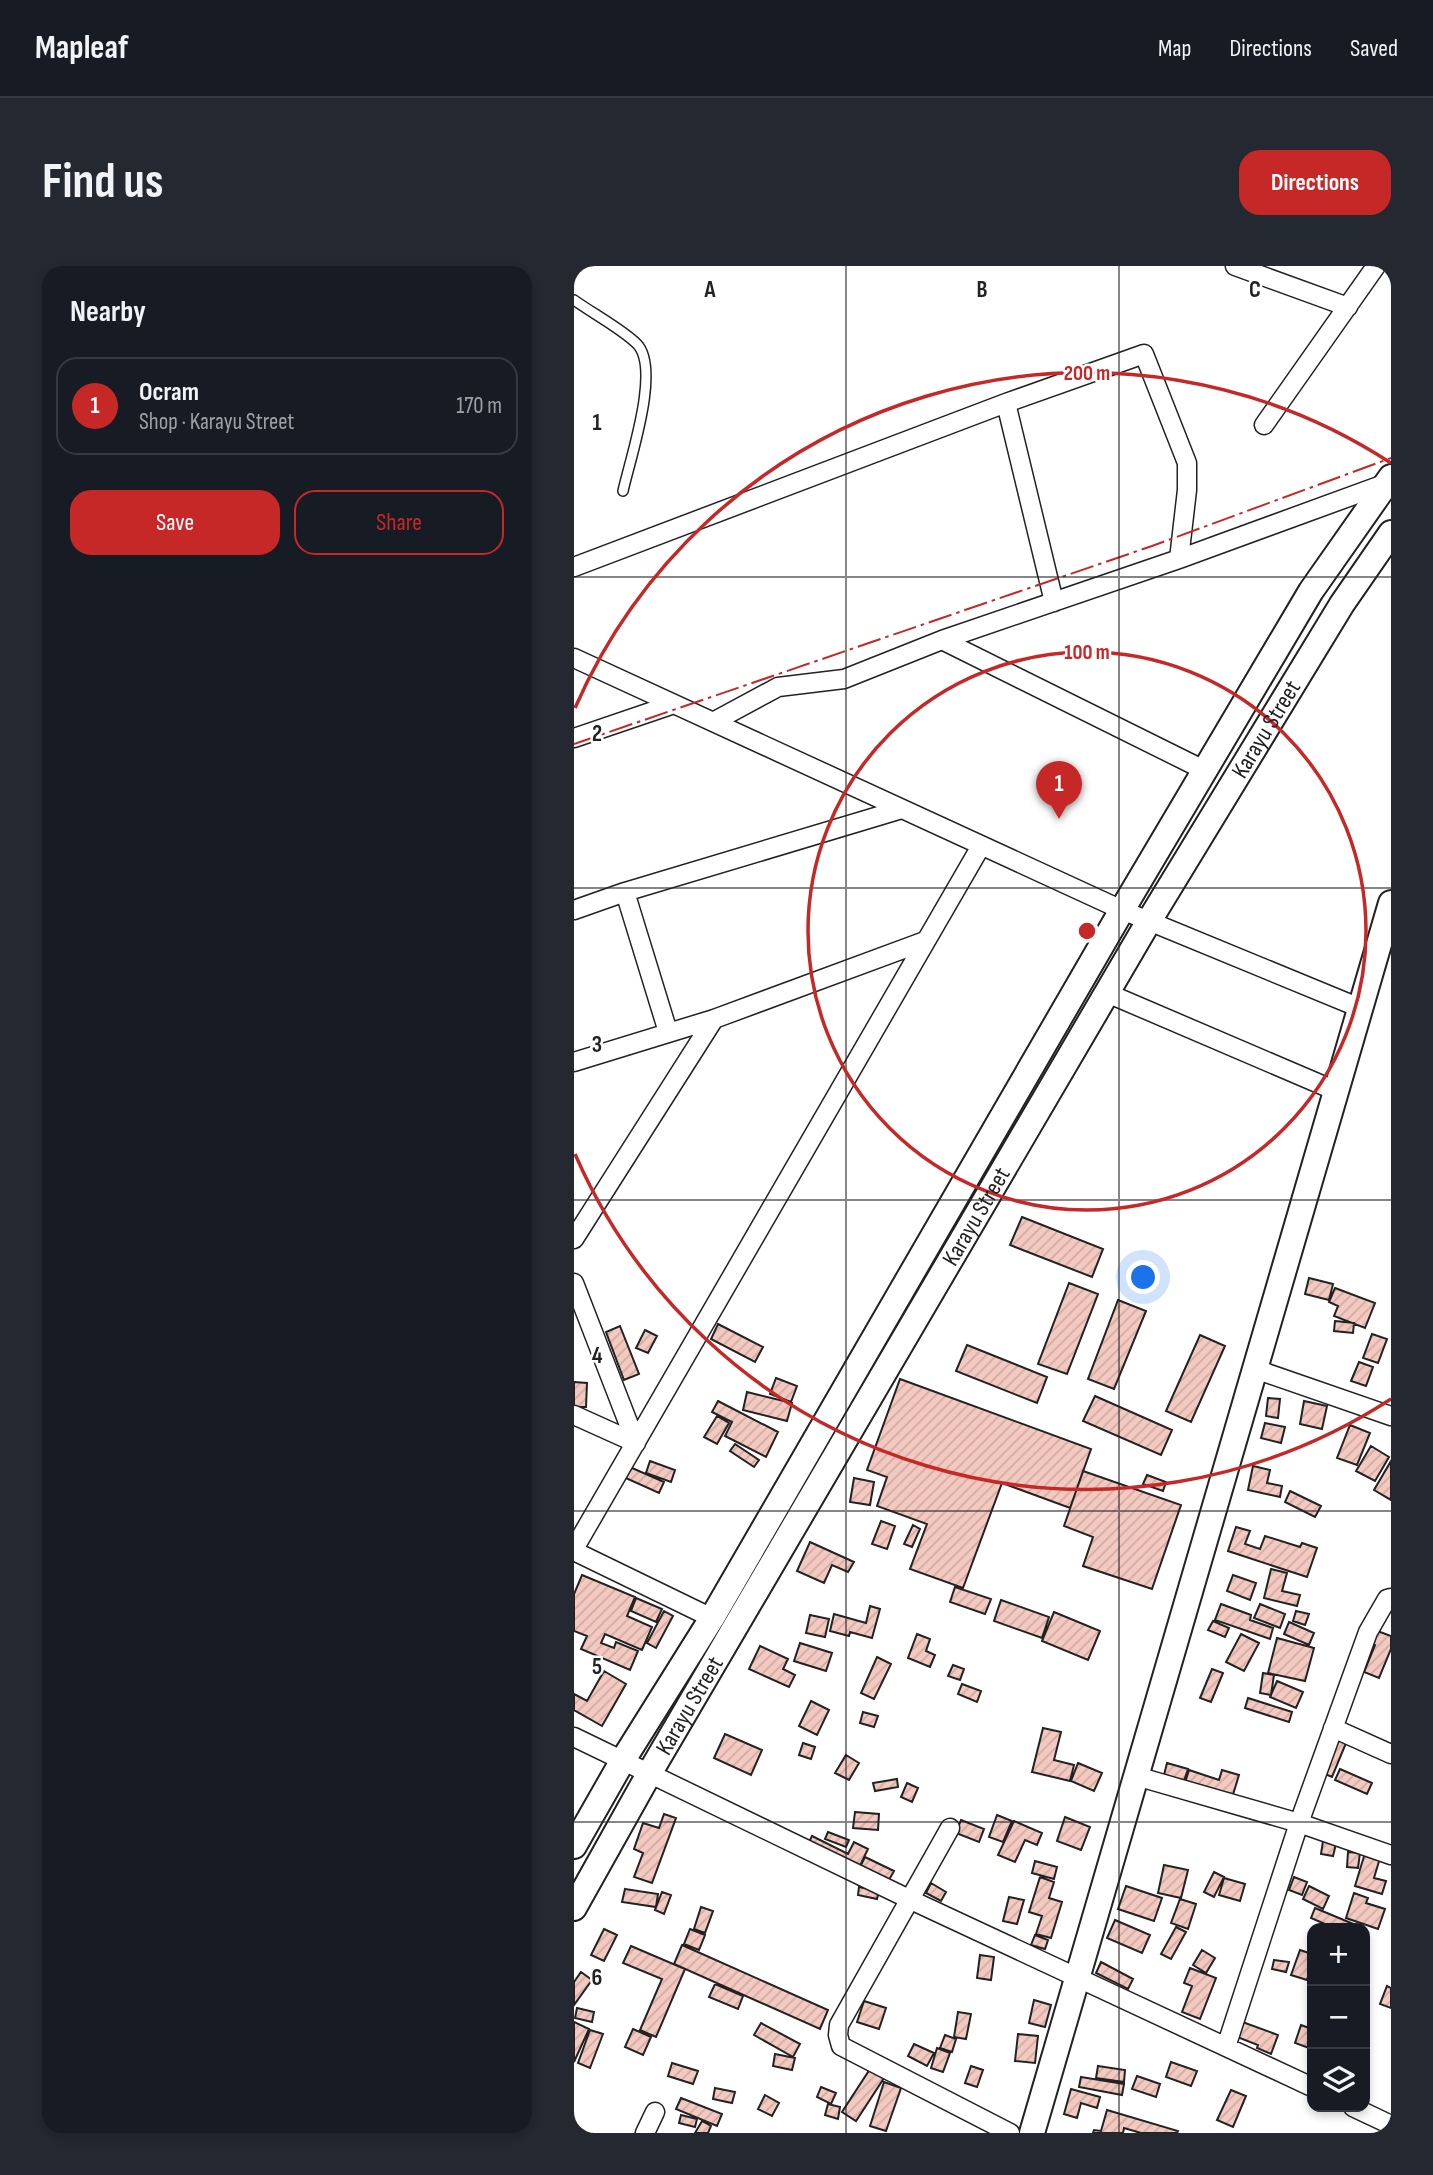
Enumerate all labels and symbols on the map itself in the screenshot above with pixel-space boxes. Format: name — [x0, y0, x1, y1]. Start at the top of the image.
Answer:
text: A — [704, 276, 717, 304]
text: B — [977, 276, 988, 304]
text: C — [1249, 276, 1261, 304]
text: 200 m — [1064, 361, 1110, 386]
text: 1 — [592, 409, 602, 437]
text: 100 m — [1064, 640, 1110, 665]
street label: Karayu Street — [1225, 675, 1307, 784]
text: 2 — [592, 720, 602, 748]
pin: 1 — [1036, 761, 1082, 819]
centre of rings — [1075, 919, 1099, 943]
text: 3 — [592, 1031, 602, 1059]
street label: Karayu Street — [936, 1162, 1017, 1271]
your location — [1126, 1260, 1160, 1294]
text: 4 — [592, 1342, 603, 1370]
street label: Karayu Street — [649, 1651, 730, 1760]
text: 5 — [592, 1653, 602, 1681]
text: 6 — [592, 1964, 602, 1992]

